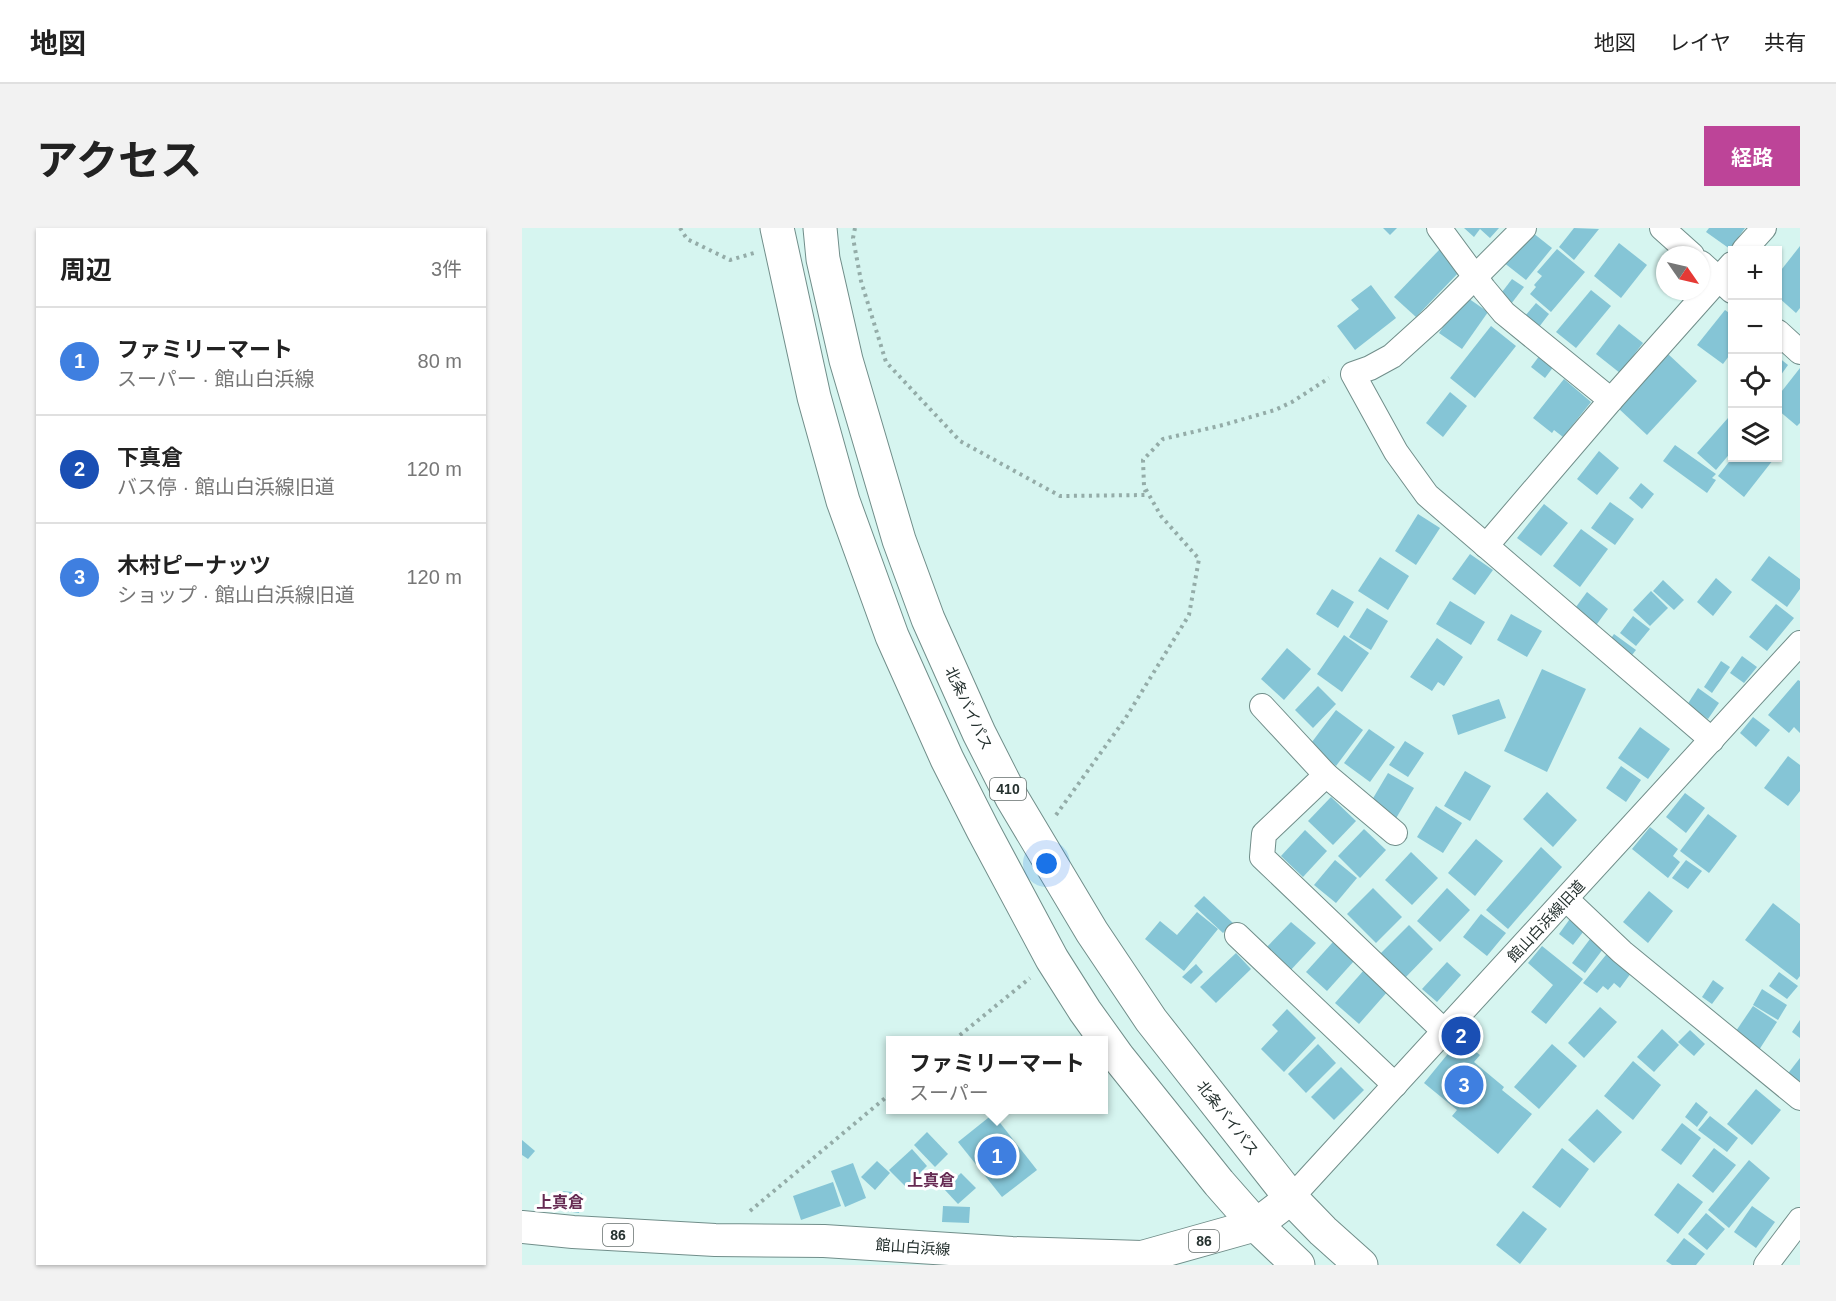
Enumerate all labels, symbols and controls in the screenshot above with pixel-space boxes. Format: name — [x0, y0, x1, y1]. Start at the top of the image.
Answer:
text: 地図 — [30, 28, 86, 59]
text: 地図 — [1594, 31, 1636, 54]
text: レイヤ — [1669, 31, 1731, 54]
text: 共有 — [1764, 31, 1806, 54]
button: 経路 — [1704, 126, 1800, 186]
text: アクセス — [36, 137, 202, 184]
north arrow — [1656, 246, 1710, 300]
map controls — [1728, 246, 1782, 462]
button: + — [1728, 246, 1782, 300]
text: 周辺 — [60, 255, 112, 285]
text: 3件 — [431, 258, 462, 280]
button: − — [1728, 300, 1782, 354]
text: ファミリーマート — [117, 337, 293, 362]
text: 1 — [74, 350, 85, 372]
text: 80 m — [418, 350, 462, 372]
button: locate — [1728, 354, 1782, 408]
text: スーパー · 館山白浜線 — [117, 368, 315, 390]
button: layers — [1728, 408, 1782, 462]
text: 下真倉 — [117, 445, 183, 470]
text: 2 — [74, 458, 85, 480]
text: 120 m — [406, 458, 462, 480]
text: バス停 · 館山白浜線旧道 — [117, 476, 335, 498]
text: 木村ピーナッツ — [117, 553, 271, 578]
text: 3 — [74, 566, 85, 588]
text: 120 m — [406, 566, 462, 588]
text: ショップ · 館山白浜線旧道 — [117, 584, 355, 606]
street label: 北条バイパス — [942, 664, 996, 752]
road number: 410 — [990, 778, 1026, 800]
your location — [1032, 849, 1061, 878]
street label: 館山白浜線旧道 — [1504, 877, 1588, 965]
pin: 2 — [1442, 1014, 1480, 1058]
popup — [886, 1036, 1108, 1114]
text: ファミリーマート — [909, 1051, 1085, 1076]
pin: 3 — [1444, 1062, 1484, 1108]
street label: 北条バイパス — [1194, 1077, 1262, 1159]
text: スーパー — [909, 1082, 989, 1104]
pin: 1 — [978, 1134, 1016, 1178]
district label: 上真倉 — [907, 1172, 955, 1189]
district label: 上真倉 — [536, 1194, 584, 1211]
road number: 86 — [603, 1224, 633, 1246]
road number: 86 — [1189, 1230, 1219, 1252]
street label: 館山白浜線 — [875, 1236, 951, 1258]

